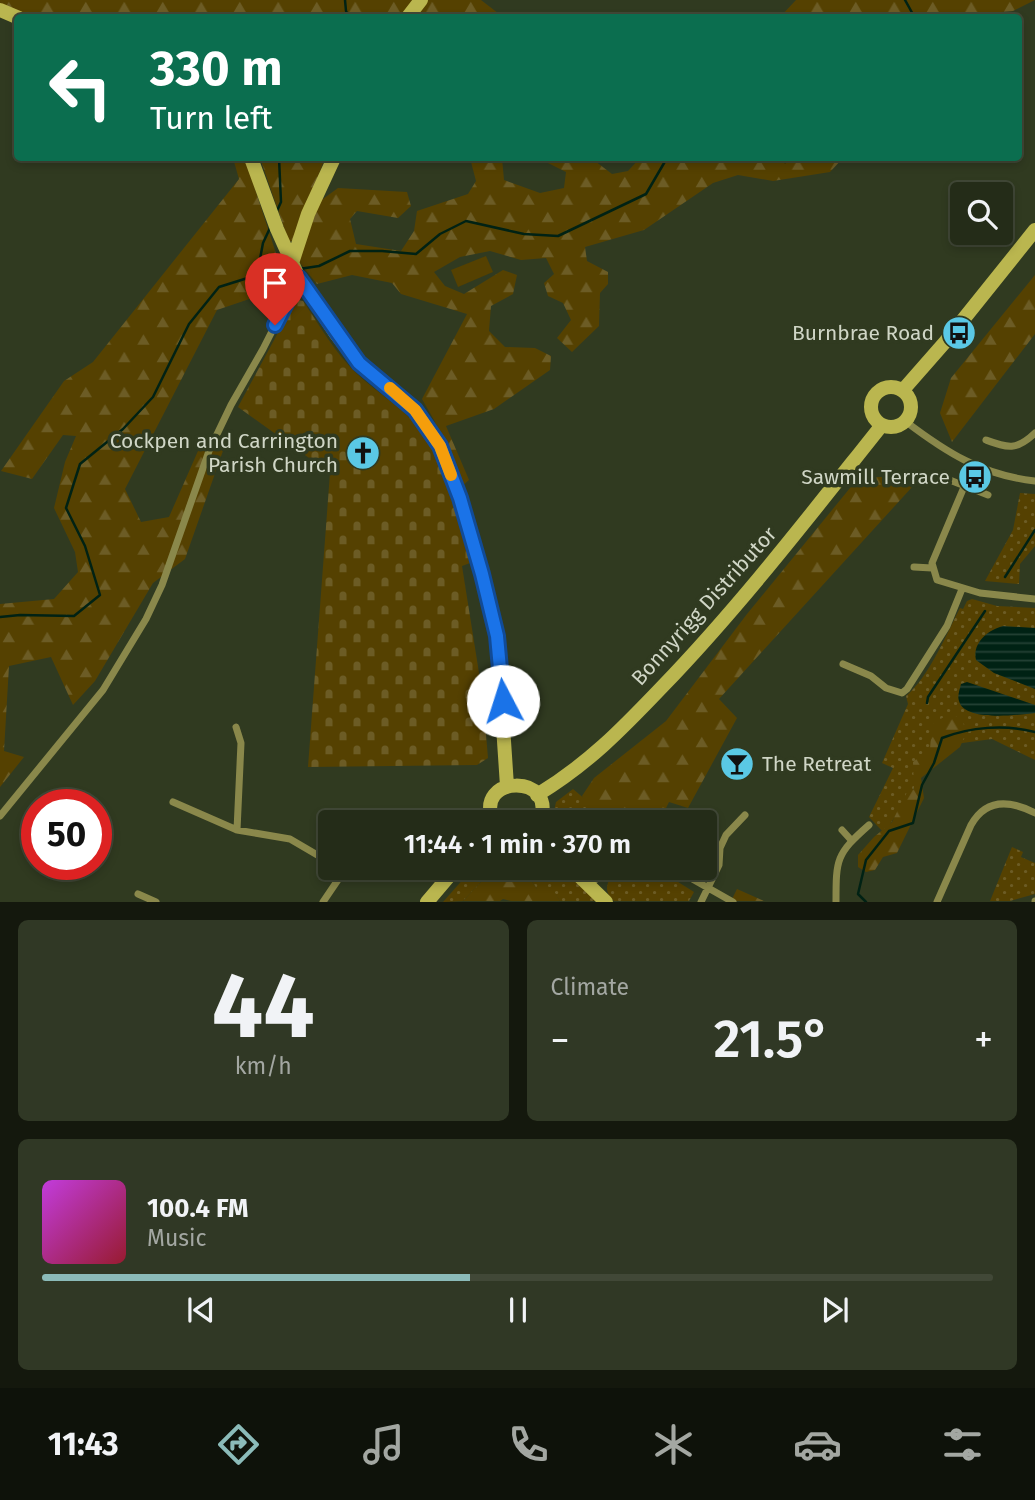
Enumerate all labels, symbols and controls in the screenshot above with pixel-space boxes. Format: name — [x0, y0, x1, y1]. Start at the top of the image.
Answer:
text: 330 m — [150, 39, 283, 98]
icon: left — [35, 42, 126, 133]
text: Turn left — [150, 99, 272, 137]
map controls — [950, 182, 1013, 245]
button: search — [950, 182, 1013, 245]
pin — [245, 253, 305, 325]
icon: arrive — [256, 264, 294, 302]
bus stop icon: Burnbrae Road — [940, 314, 978, 352]
place label: Burnbrae Road — [792, 320, 934, 346]
place label: Cockpen and Carrington Parish Church — [110, 428, 338, 478]
church icon: Cockpen and Carrington Parish Church — [344, 434, 382, 472]
bus stop icon: Sawmill Terrace — [956, 458, 994, 496]
place label: Sawmill Terrace — [801, 464, 950, 490]
street label: Bonnyrigg Distributor — [626, 521, 782, 691]
position arrow — [466, 664, 540, 738]
bar icon: The Retreat — [718, 745, 756, 783]
place label: The Retreat — [762, 751, 872, 777]
speed limit sign: 50 — [21, 789, 112, 880]
text: 11:44 · 1 min · 370 m — [404, 829, 631, 860]
text: 44 — [212, 952, 315, 1061]
text: Climate — [551, 973, 629, 1001]
text: 21.5° — [714, 1008, 830, 1071]
text: − — [551, 1017, 570, 1063]
text: + — [974, 1017, 993, 1063]
text: km/h — [235, 1052, 292, 1080]
text: 100.4 FM — [147, 1193, 248, 1224]
text: Music — [147, 1224, 207, 1252]
icon: previous — [182, 1291, 220, 1329]
icon: pause — [499, 1291, 537, 1329]
icon: next — [816, 1291, 854, 1329]
icon: directions — [214, 1420, 263, 1469]
icon: music — [359, 1420, 408, 1469]
icon: phone — [504, 1420, 553, 1469]
icon: climate — [649, 1420, 698, 1469]
icon: car — [793, 1420, 842, 1469]
icon: filters — [938, 1420, 987, 1469]
text: 11:43 — [48, 1425, 119, 1463]

